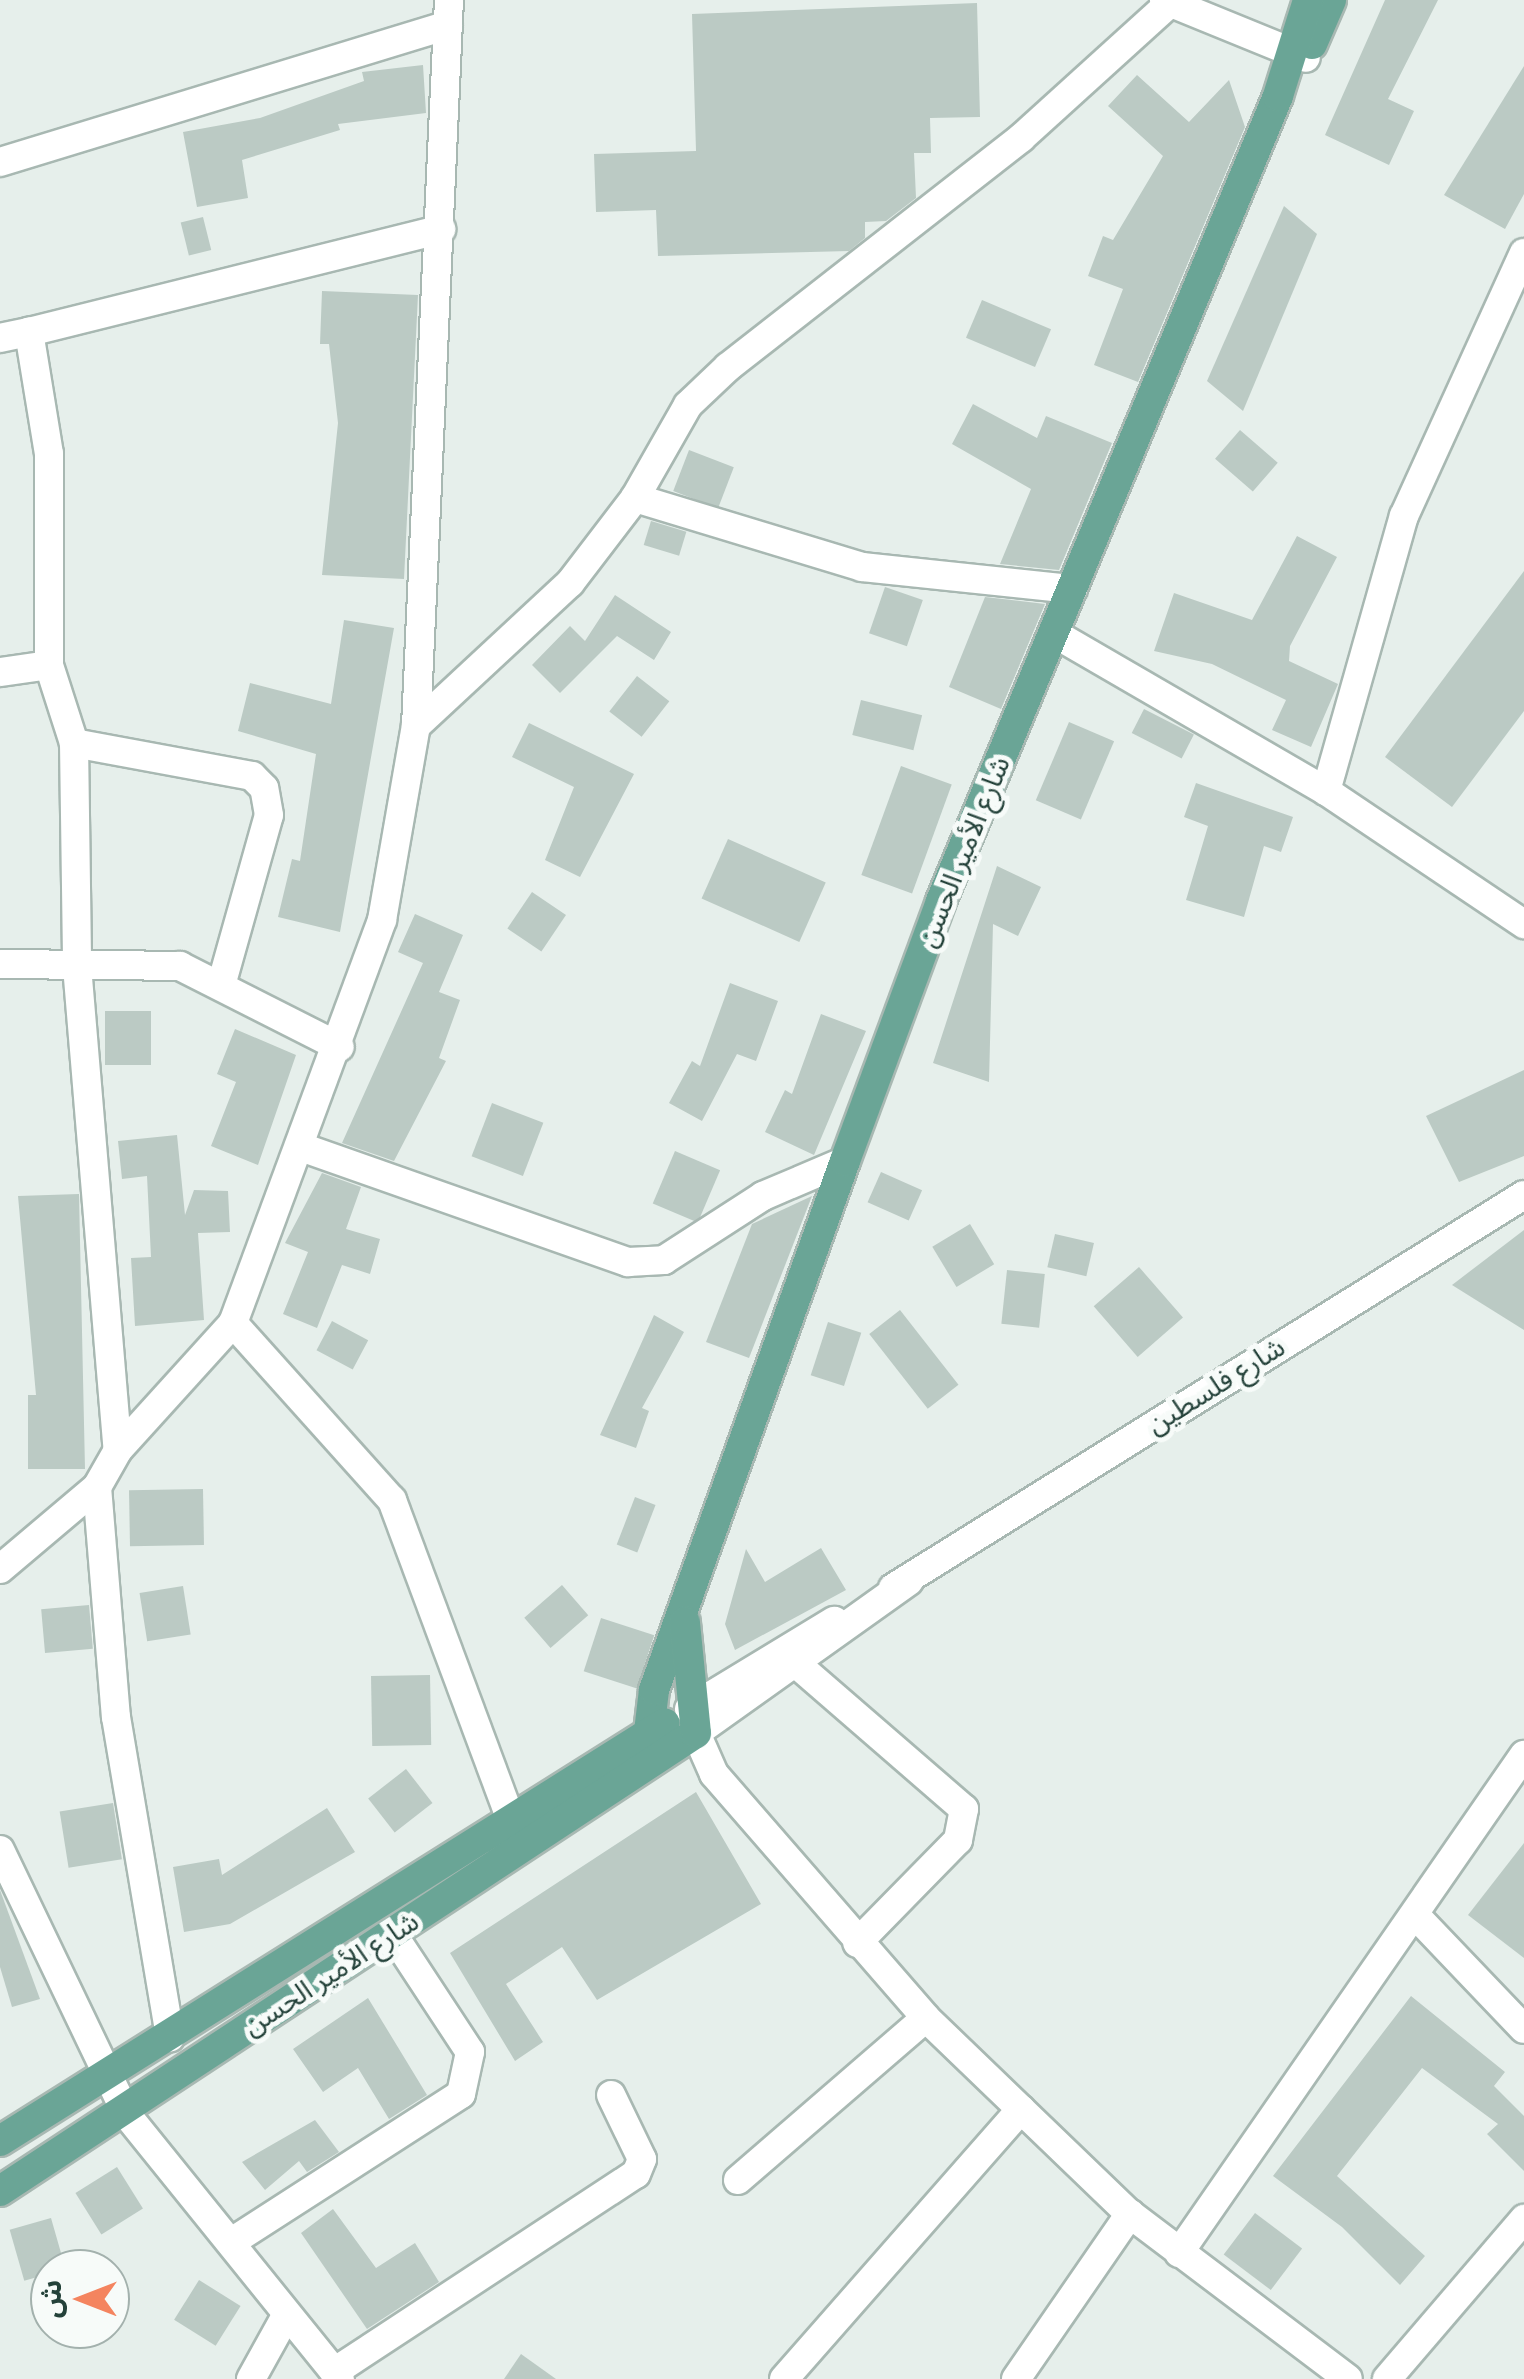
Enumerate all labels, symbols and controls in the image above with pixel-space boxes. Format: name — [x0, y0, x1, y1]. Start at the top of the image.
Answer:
street label: شارع الأمير الحسن — [910, 752, 1018, 952]
street label: شارع فلسطين — [1141, 1330, 1291, 1442]
street label: شارع الأمير الحسن — [237, 1905, 425, 2043]
north arrow — [30, 2249, 130, 2349]
text: ش — [35, 2280, 68, 2318]

